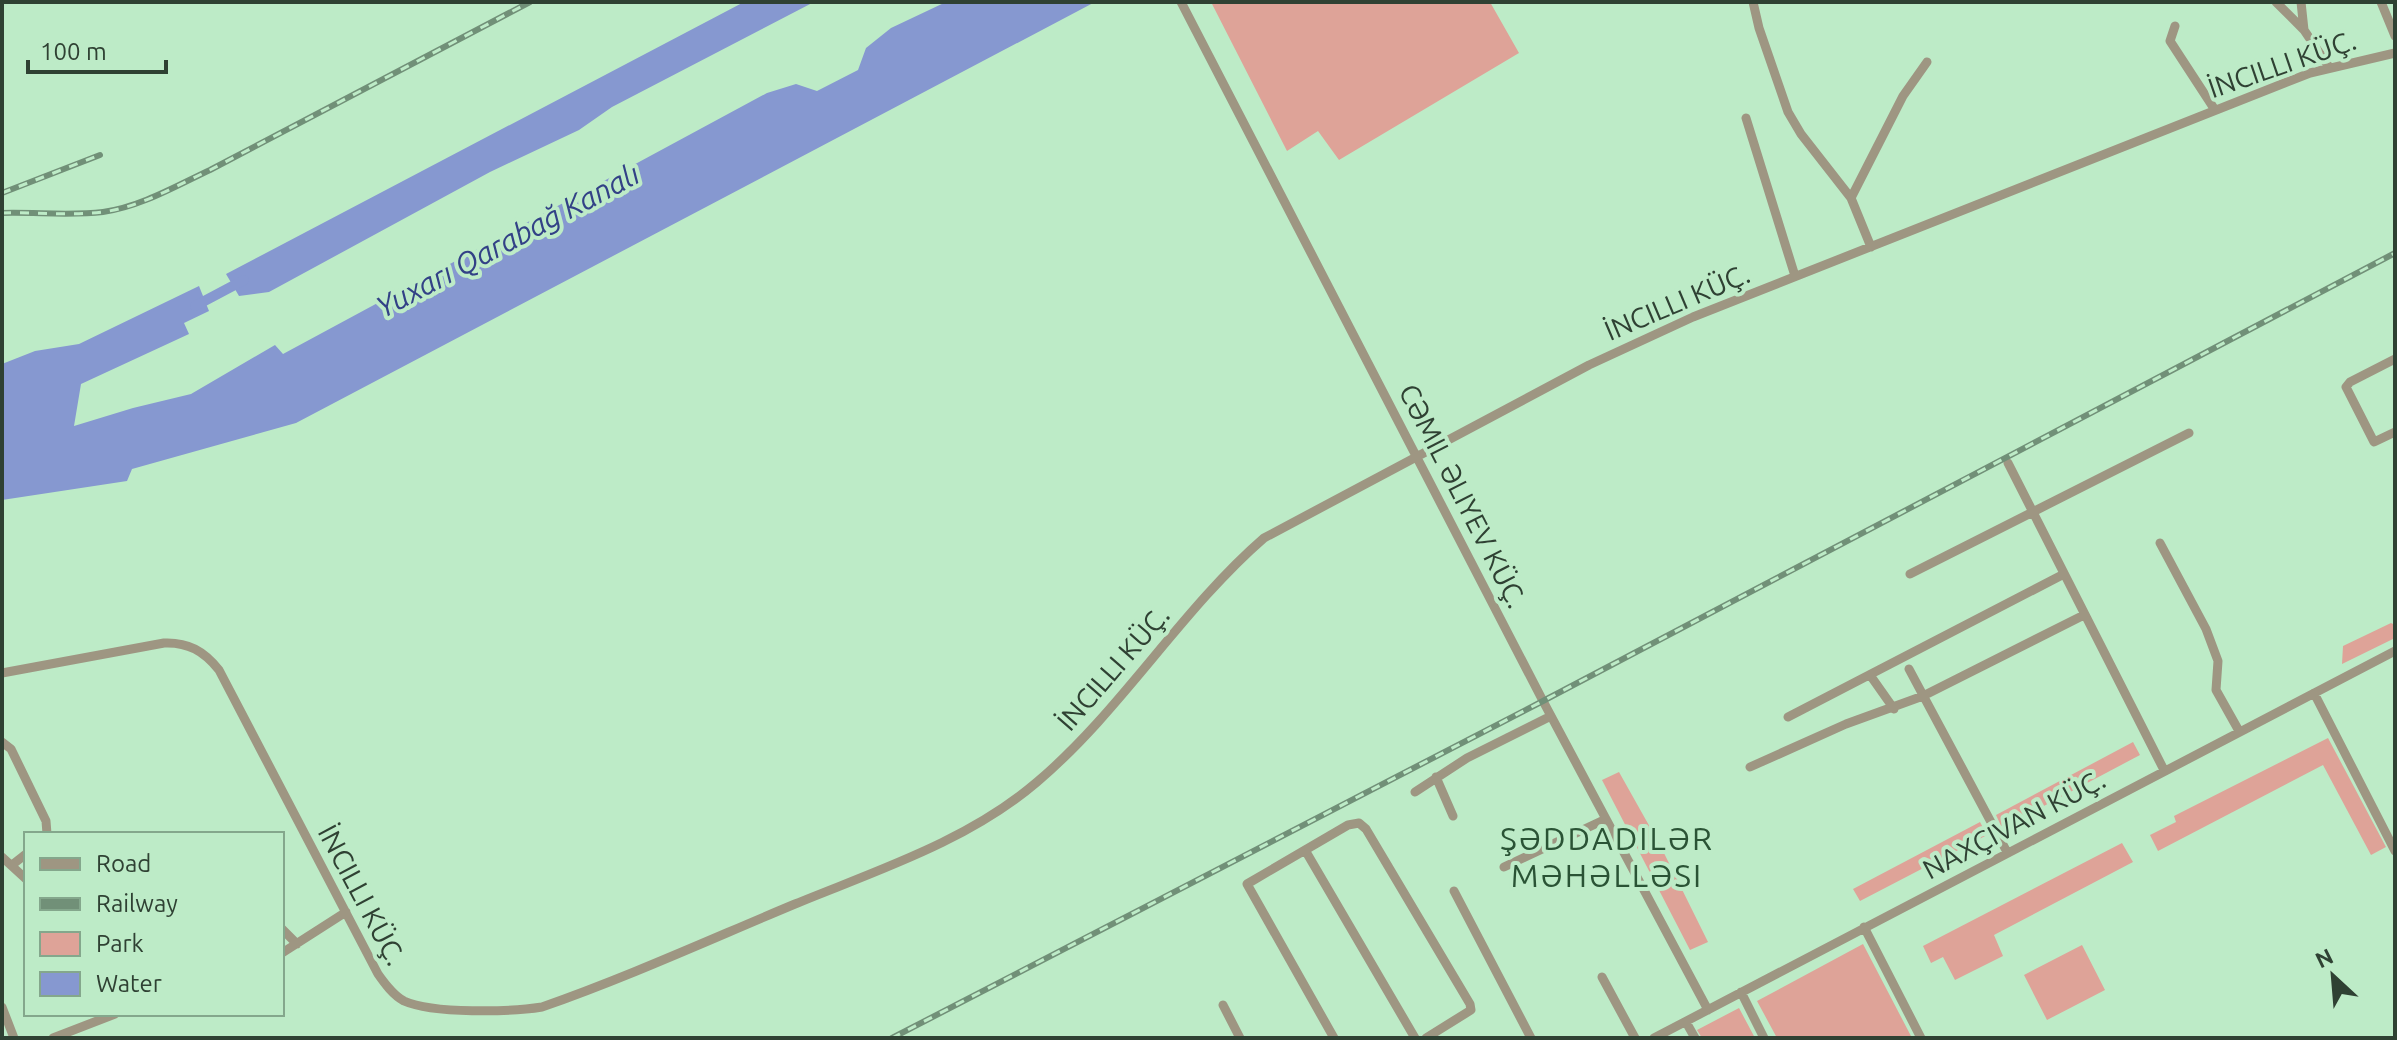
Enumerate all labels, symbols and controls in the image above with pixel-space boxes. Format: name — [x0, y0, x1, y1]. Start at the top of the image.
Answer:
scale bar — [28, 24, 166, 74]
street label: İNCILLI KÜÇ. — [2204, 24, 2360, 103]
text: 100 m — [40, 38, 107, 65]
water label: Yuxarı Qarabağ Kanalı — [370, 156, 645, 324]
street label: İNCILLI KÜÇ. — [1600, 257, 1754, 346]
street label: CƏMIL ƏLIYEV KÜÇ. — [1394, 379, 1533, 613]
street label: İNCILLI KÜÇ. — [1050, 599, 1175, 736]
street label: NAXÇIVAN KÜÇ. — [1917, 762, 2110, 885]
street label: İNCILLI KÜÇ. — [313, 819, 412, 970]
district label: ŞƏDDADILƏR MƏHƏLLƏSI — [1500, 820, 1714, 893]
legend — [24, 832, 284, 1016]
text: Road — [96, 850, 151, 877]
text: Railway — [96, 890, 178, 917]
text: Park — [96, 930, 144, 957]
north arrow — [2293, 936, 2373, 1016]
text: N — [2311, 943, 2337, 972]
text: Water — [96, 970, 162, 997]

